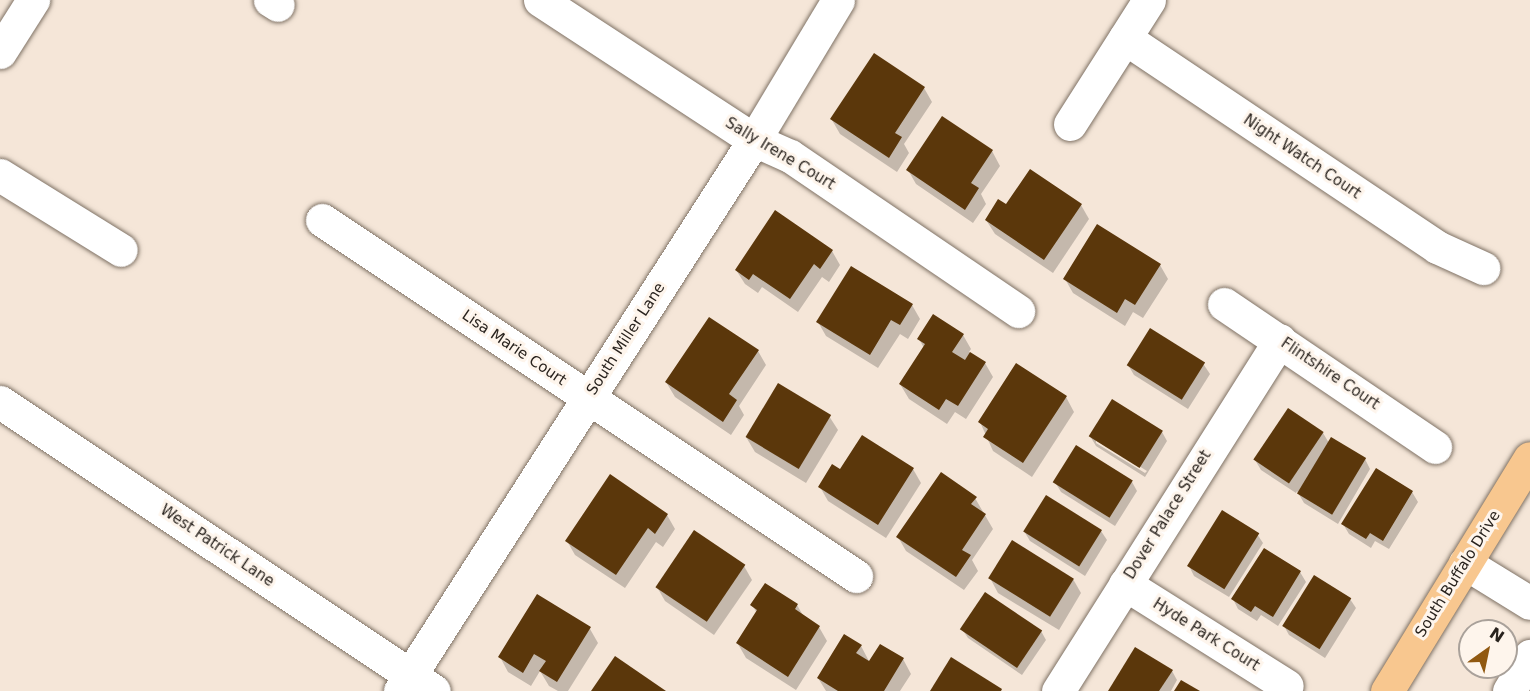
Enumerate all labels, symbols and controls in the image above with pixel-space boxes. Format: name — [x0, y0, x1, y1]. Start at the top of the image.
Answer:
street label: Night Watch Court — [1240, 111, 1364, 203]
street label: Sally Irene Court — [722, 114, 838, 194]
street label: South Miller Lane — [583, 279, 669, 399]
street label: Lisa Marie Court — [458, 306, 570, 390]
street label: Flintshire Court — [1277, 334, 1383, 414]
street label: Dover Palace Street — [1121, 447, 1215, 583]
street label: West Patrick Lane — [157, 501, 277, 591]
street label: South Buffalo Drive — [1412, 507, 1504, 641]
street label: Hyde Park Court — [1149, 595, 1263, 675]
north arrow — [1458, 619, 1518, 679]
text: N — [1486, 624, 1508, 647]

